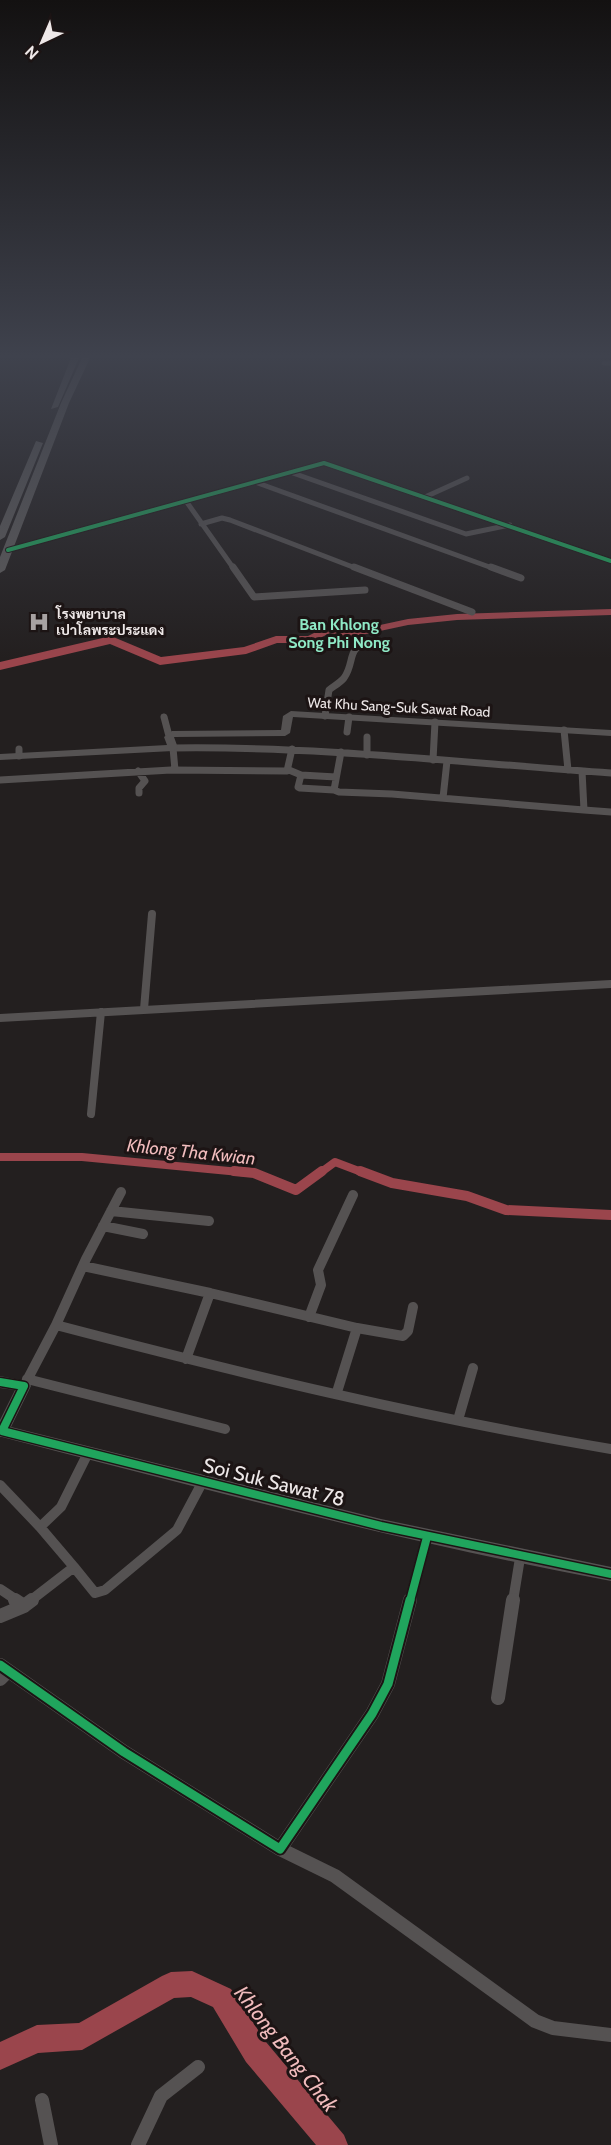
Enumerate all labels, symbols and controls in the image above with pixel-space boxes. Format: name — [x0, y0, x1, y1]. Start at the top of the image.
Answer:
north arrow — [12, 12, 72, 72]
text: N — [21, 42, 43, 63]
place label: โรงพยาบาล เปาโลพระประแดง — [55, 605, 164, 639]
hospital icon: โรงพยาบาล เปาโลพระประแดง — [27, 610, 51, 634]
district label: Ban Khlong Song Phi Nong — [288, 615, 390, 652]
street label: Wat Khu Sang-Suk Sawat Road — [307, 693, 491, 721]
water label: Khlong Tha Kwian — [126, 1134, 256, 1170]
street label: Soi Suk Sawat 78 — [201, 1453, 347, 1511]
water label: Khlong Bang Chak — [229, 1981, 344, 2118]

